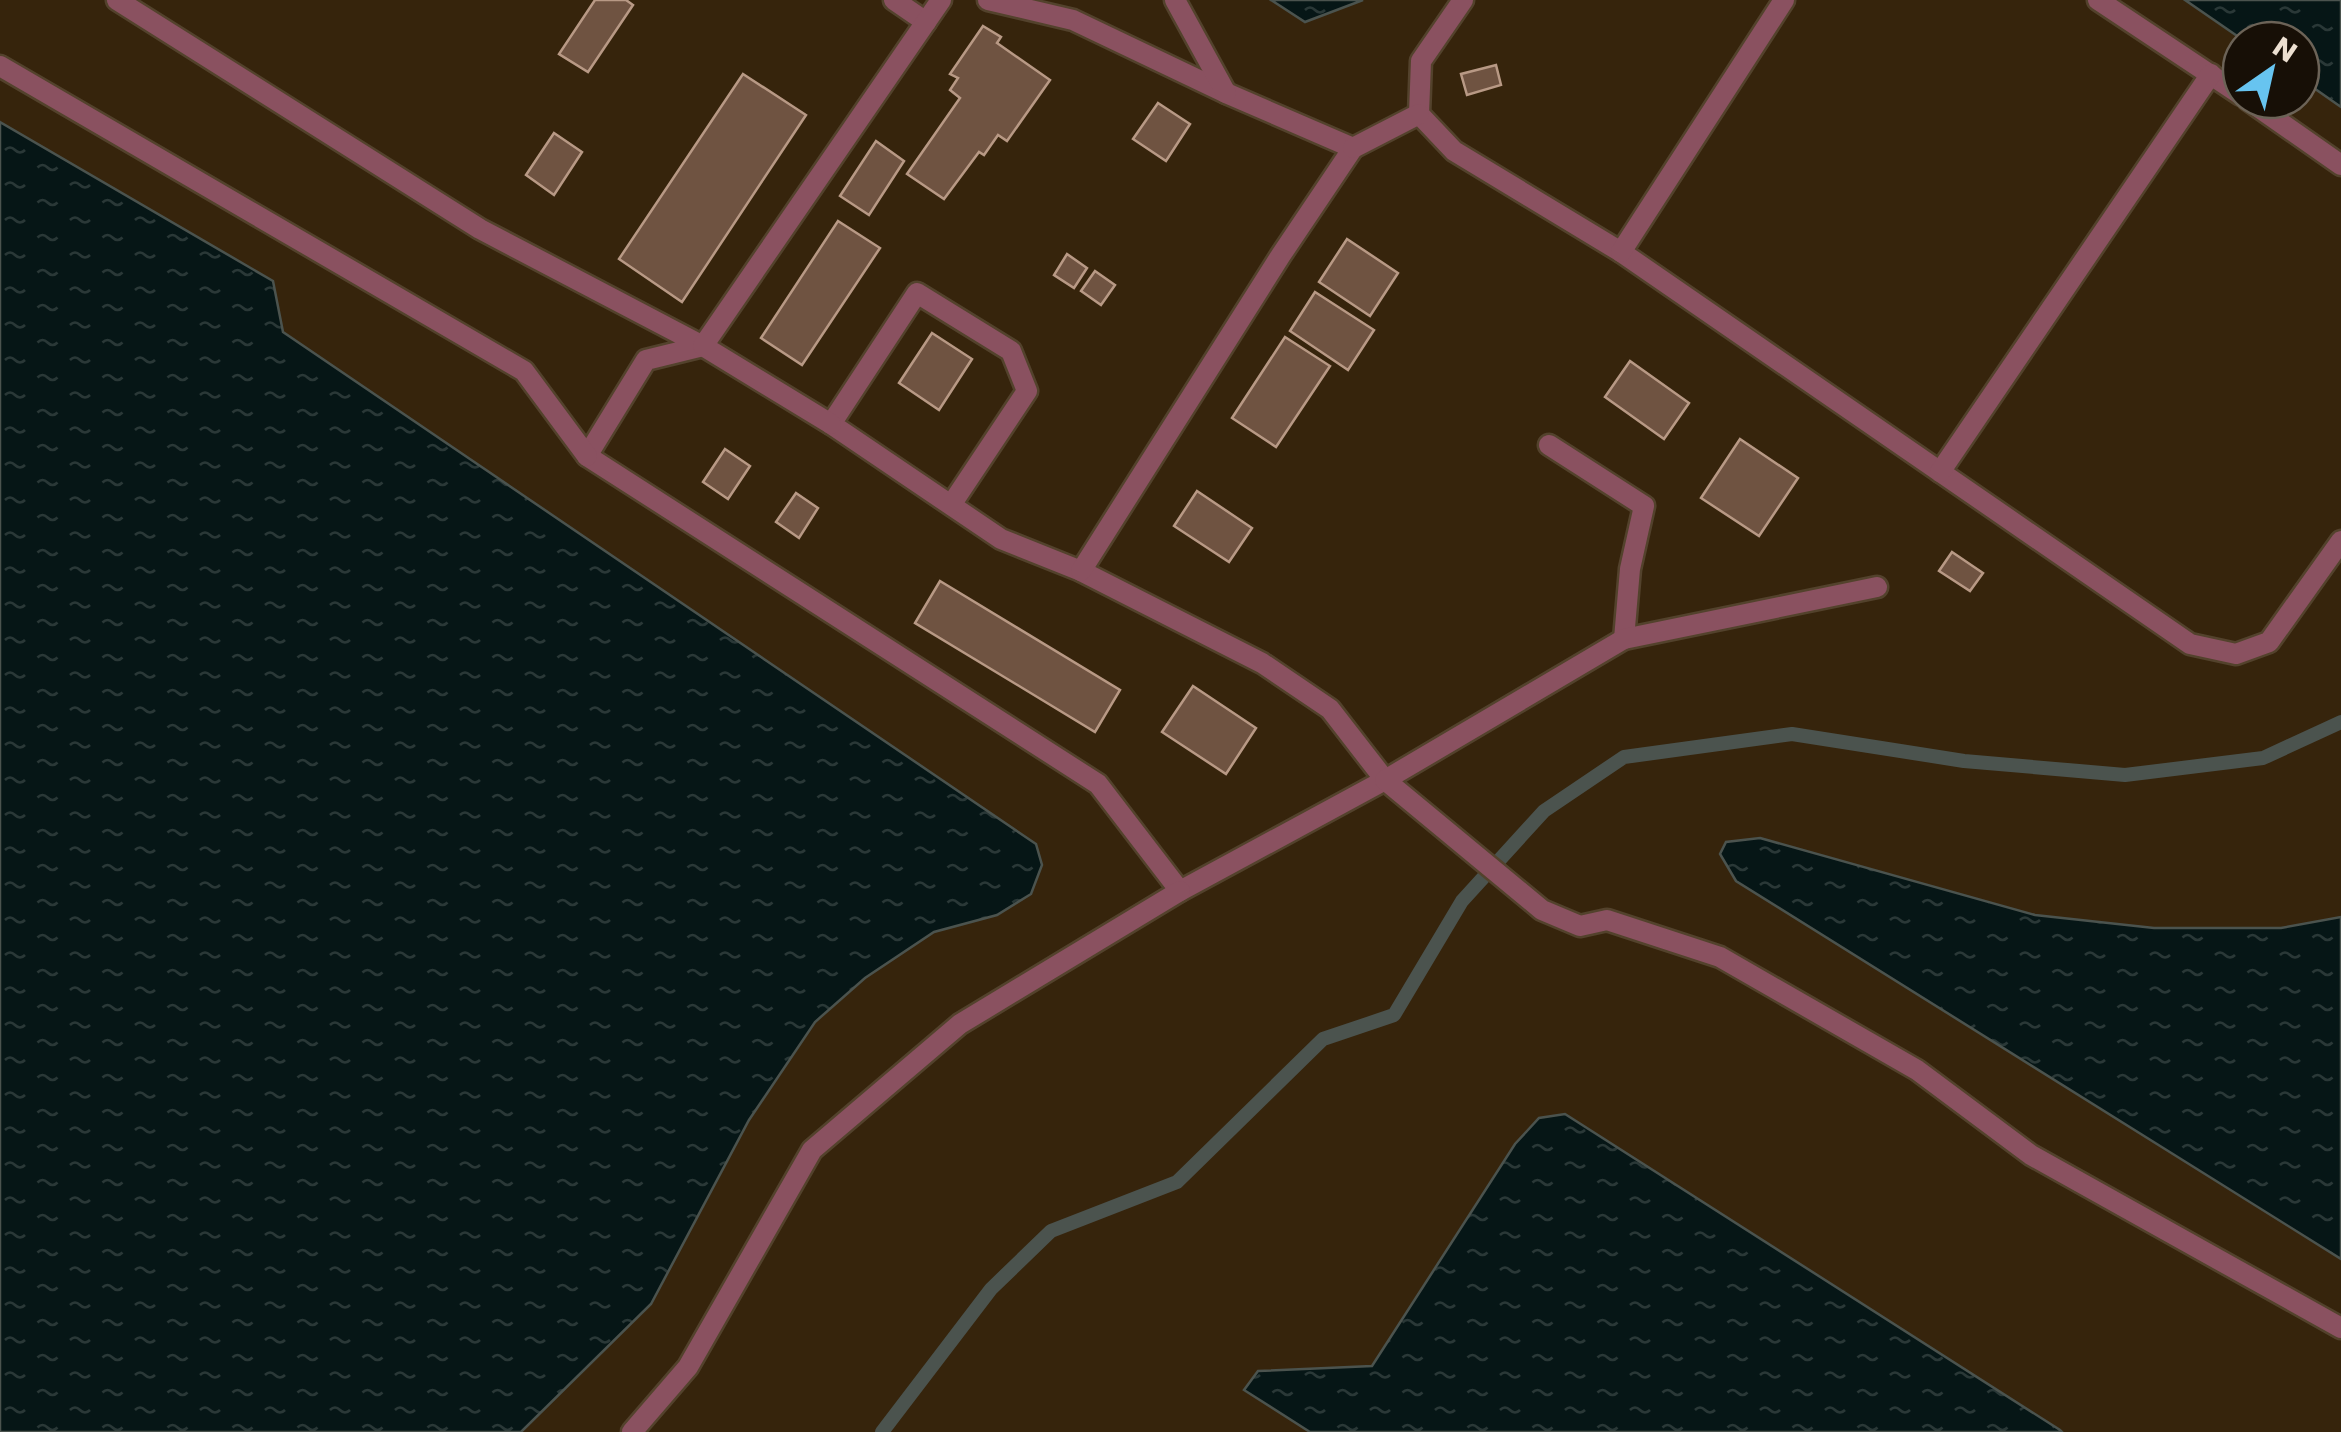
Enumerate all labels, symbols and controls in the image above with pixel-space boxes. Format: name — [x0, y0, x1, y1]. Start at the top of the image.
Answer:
north arrow — [2221, 20, 2321, 120]
text: N — [2265, 28, 2304, 72]

